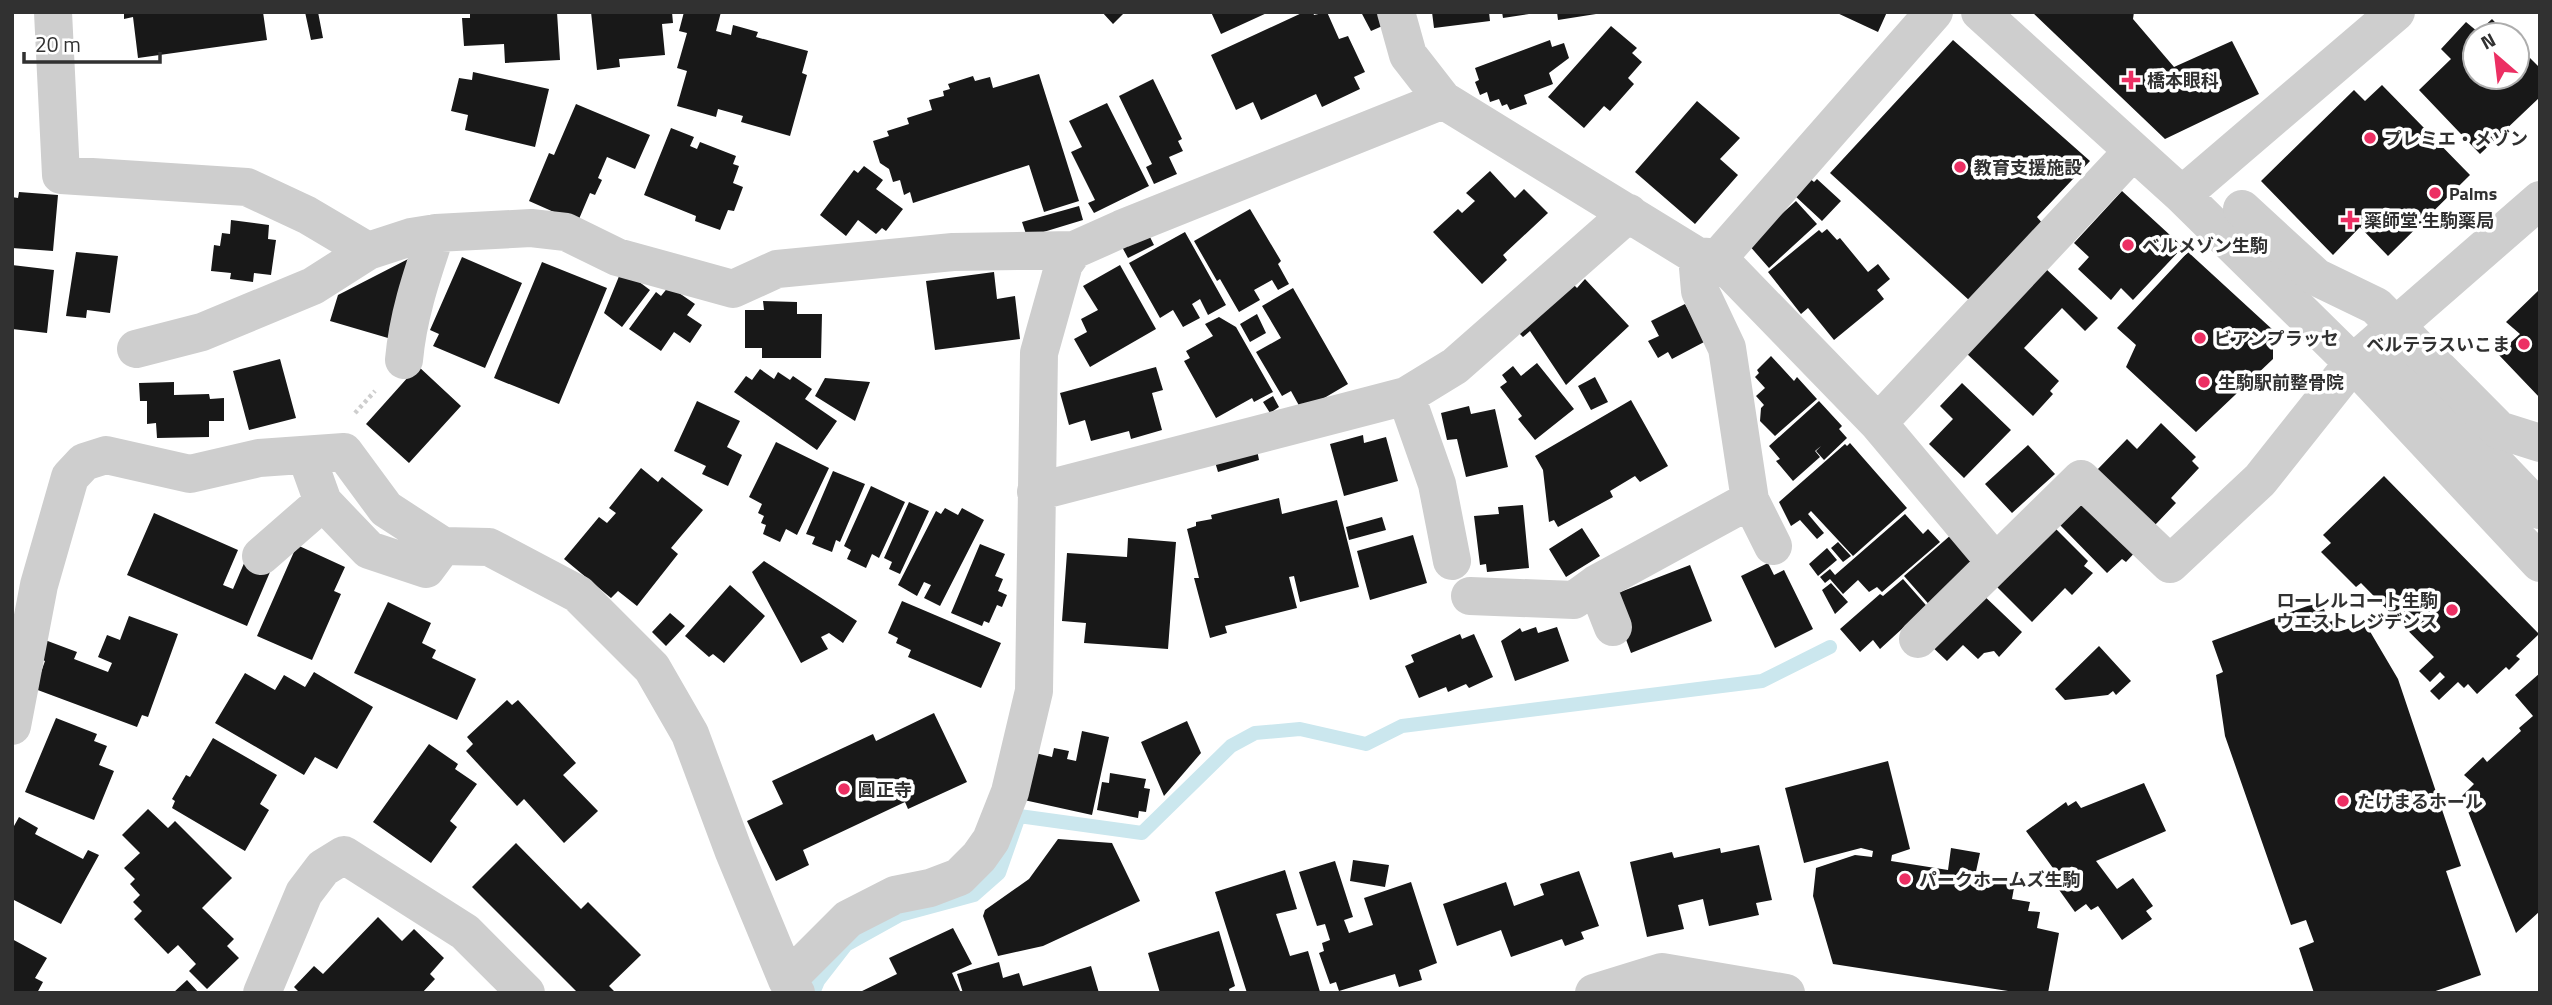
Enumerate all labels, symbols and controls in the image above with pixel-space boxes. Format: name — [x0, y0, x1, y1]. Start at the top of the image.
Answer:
scale bar — [24, 21, 161, 65]
north arrow — [2461, 21, 2531, 91]
text: N — [2475, 25, 2500, 56]
text: 20 m — [35, 28, 81, 60]
place label: 橋本眼科 — [2147, 67, 2219, 94]
marker: 橋本眼科 — [2121, 70, 2141, 90]
place label: プレミエ・メゾン — [2384, 125, 2528, 152]
marker: プレミエ・メゾン — [2362, 130, 2378, 146]
place label: 教育支援施設 — [1974, 154, 2082, 181]
marker: 教育支援施設 — [1952, 159, 1968, 175]
place label: Palms — [2449, 180, 2497, 207]
marker: Palms — [2427, 185, 2443, 201]
place label: 薬師堂 生駒薬局 — [2364, 207, 2494, 234]
marker: 薬師堂 生駒薬局 — [2342, 212, 2358, 228]
place label: ベルメゾン生駒 — [2142, 232, 2268, 259]
marker: ベルメゾン生駒 — [2120, 237, 2136, 253]
place label: ビアンプラッセ — [2214, 325, 2339, 352]
marker: ビアンプラッセ — [2192, 330, 2208, 346]
place label: ベルテラスいこま — [2366, 331, 2510, 358]
marker: ベルテラスいこま — [2516, 336, 2532, 352]
place label: 生駒駅前整骨院 — [2218, 369, 2344, 396]
marker: 生駒駅前整骨院 — [2196, 374, 2212, 390]
place label: ローレルコート生駒 ウエストレジデンス — [2276, 587, 2438, 635]
marker: ローレルコート生駒 ウエストレジデンス — [2444, 602, 2460, 618]
place label: 圓正寺 — [858, 776, 912, 803]
marker: 圓正寺 — [836, 781, 852, 797]
place label: たけまるホール — [2357, 788, 2483, 815]
marker: たけまるホール — [2335, 793, 2351, 809]
place label: パークホームズ生駒 — [1919, 866, 2080, 893]
marker: パークホームズ生駒 — [1897, 871, 1913, 887]

